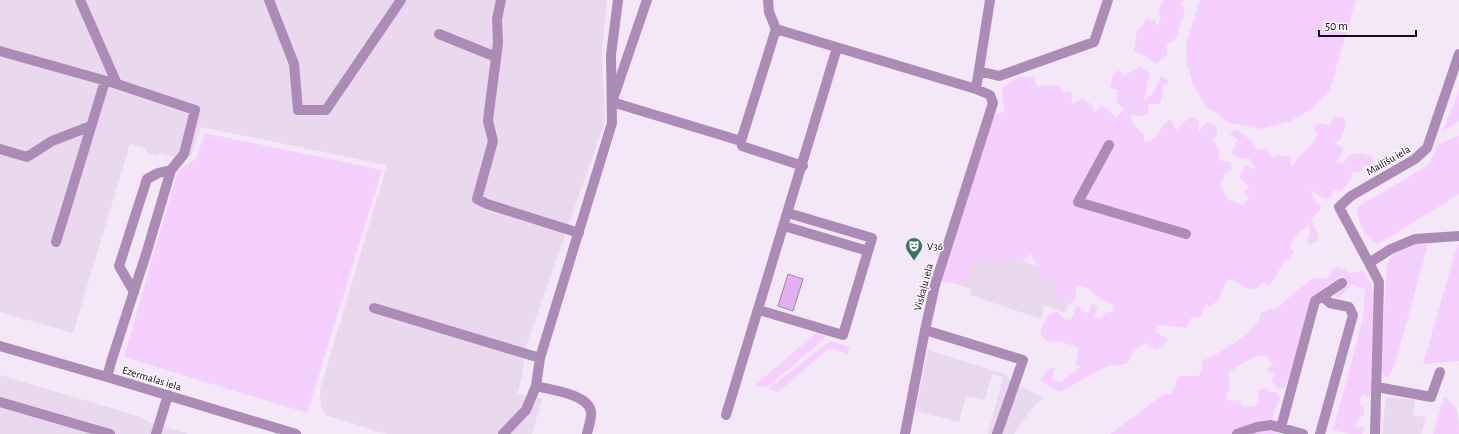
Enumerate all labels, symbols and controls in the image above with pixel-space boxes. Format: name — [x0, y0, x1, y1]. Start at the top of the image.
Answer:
scale bar — [1319, 12, 1416, 38]
text: 50 m — [1325, 20, 1348, 32]
street label: Mailīšu iela — [1364, 143, 1412, 177]
theatre icon: V36 — [904, 236, 924, 261]
place label: V36 — [927, 241, 943, 252]
street label: Viskaļu iela — [912, 262, 936, 312]
street label: Ezermalas iela — [121, 364, 183, 393]

